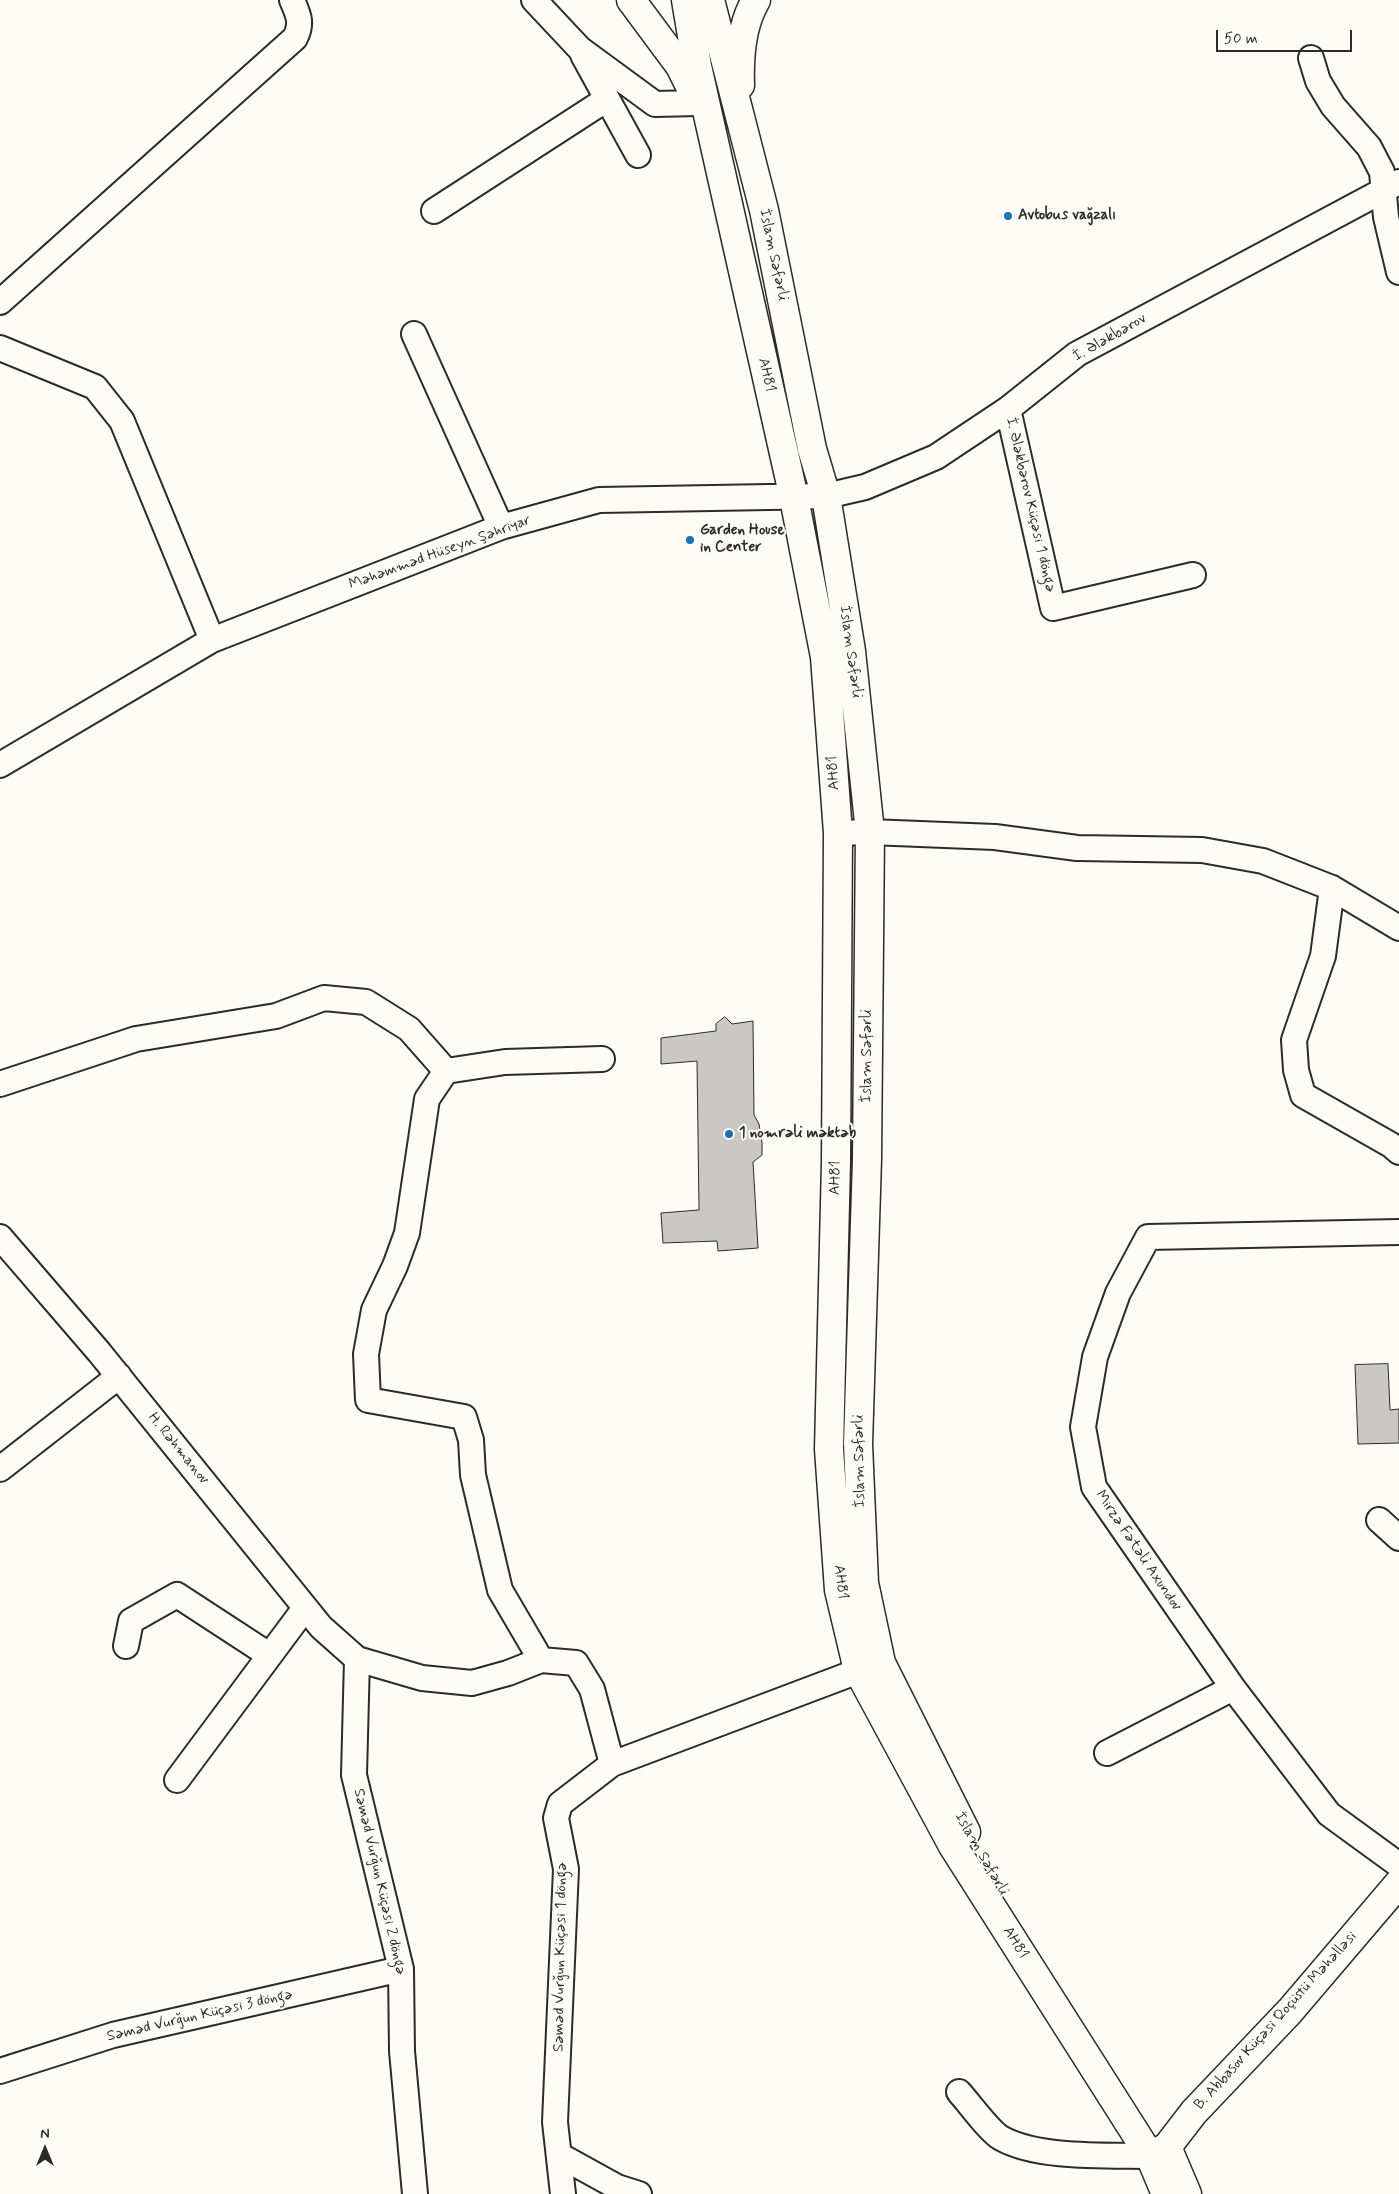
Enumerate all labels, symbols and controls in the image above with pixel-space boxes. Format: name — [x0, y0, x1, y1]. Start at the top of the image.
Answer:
scale bar — [1219, 20, 1355, 52]
text: 50 m — [1224, 29, 1258, 49]
place label: Avtobus vağzalı — [1018, 207, 1116, 225]
street label: İslam Səfərli — [754, 208, 792, 302]
marker: Avtobus vağzalı — [1002, 210, 1014, 222]
street label: İ. Ələkbərov — [1070, 310, 1150, 366]
street label: AH81 — [753, 356, 779, 394]
street label: İ. Ələkbərov Küçəsi 1 döngə — [1001, 416, 1059, 594]
street label: Məhəmməd Hüseyn Şəhriyar — [347, 512, 533, 594]
place label: Garden House in Center — [700, 522, 785, 557]
marker: Garden House in Center — [684, 534, 696, 546]
street label: İslam Səfərli — [835, 605, 865, 699]
street label: AH81 — [824, 755, 844, 791]
street label: İslam Səfərli — [859, 1009, 877, 1103]
place label: 1 nomrəli məktəb — [739, 1125, 856, 1143]
marker: 1 nomrəli məktəb — [723, 1128, 735, 1140]
street label: AH81 — [827, 1161, 845, 1195]
street label: H. Rəhmanov — [144, 1409, 212, 1489]
street label: İslam Səfərli — [850, 1414, 870, 1508]
street label: Mirzə Fətəli Axundov — [1091, 1487, 1185, 1615]
street label: AH81 — [829, 1564, 851, 1600]
street label: Səməd Vurğun Küçəsi 2 döngə — [349, 1787, 409, 1977]
street label: İslam Səfərli — [950, 1809, 1012, 1899]
street label: Səməd Vurğun Küçəsi 1 döngə — [550, 1862, 572, 2052]
street label: AH81 — [998, 1924, 1032, 1962]
street label: B. Abbasov Küçəsi Qoçüstü Məhəlləsi — [1191, 1928, 1361, 2114]
street label: Səməd Vurğun Küçəsi 3 döngə — [105, 1986, 295, 2046]
north arrow — [20, 2124, 70, 2174]
text: N — [40, 2125, 50, 2143]

